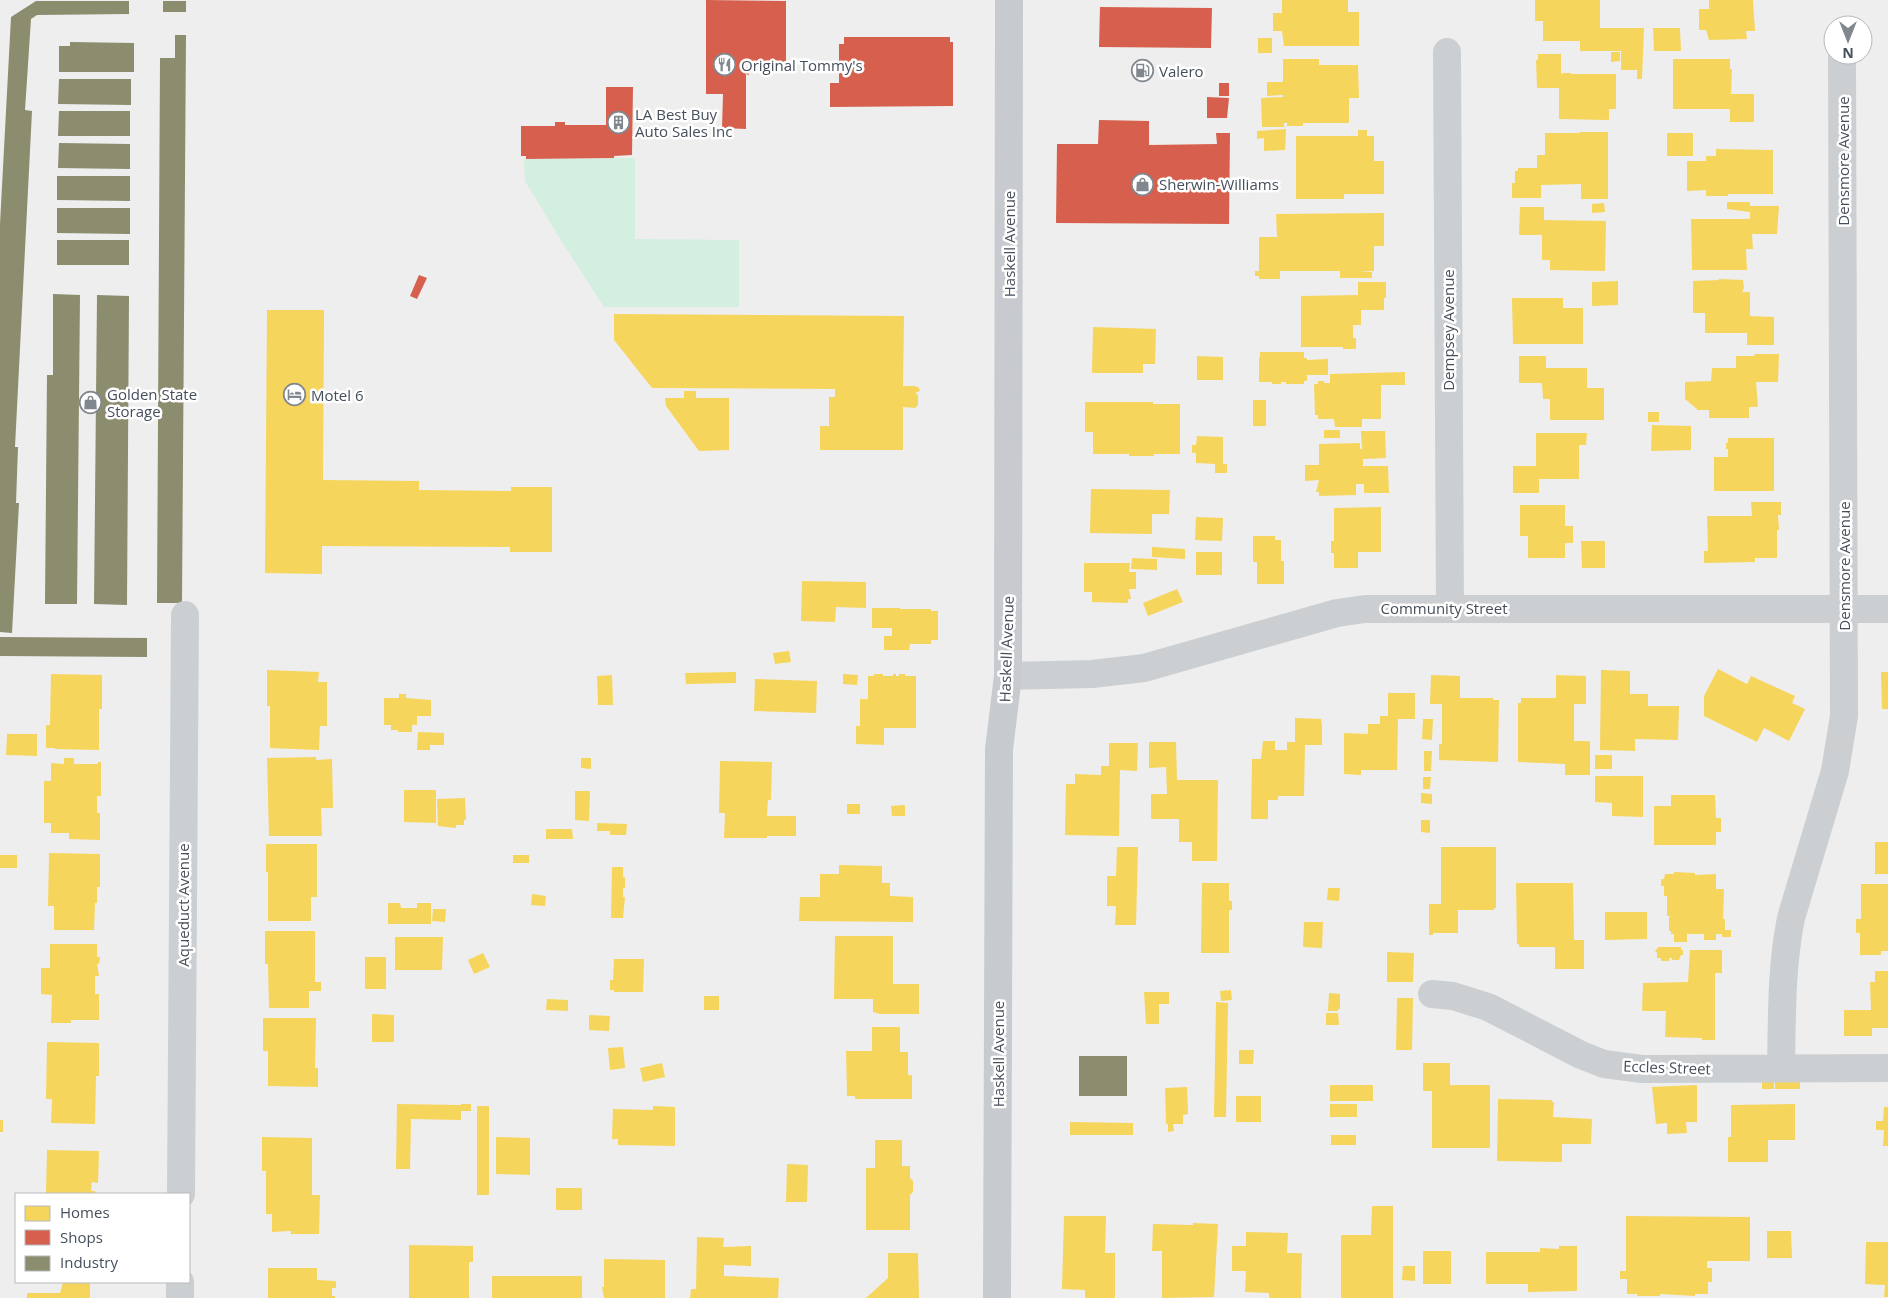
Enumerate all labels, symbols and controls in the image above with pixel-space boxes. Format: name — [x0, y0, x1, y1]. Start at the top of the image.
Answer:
north arrow — [1823, 15, 1873, 65]
text: N — [1842, 44, 1854, 63]
restaurant icon: Original Tommy's — [713, 53, 737, 77]
place label: Original Tommy's — [741, 55, 863, 75]
fuel station icon: Valero — [1131, 59, 1155, 83]
place label: Valero — [1159, 61, 1204, 81]
street label: Densmore Avenue — [1833, 96, 1853, 226]
place label: LA Best Buy Auto Sales Inc — [635, 104, 732, 141]
building icon: LA Best Buy Auto Sales Inc — [607, 111, 631, 135]
shop icon: Sherwin-Williams — [1131, 172, 1155, 196]
place label: Sherwin-Williams — [1159, 174, 1279, 194]
street label: Haskell Avenue — [999, 191, 1019, 297]
street label: Dempsey Avenue — [1438, 269, 1458, 391]
hotel icon: Motel 6 — [283, 383, 307, 407]
place label: Golden State Storage — [107, 384, 197, 421]
place label: Motel 6 — [311, 385, 364, 405]
shop icon: Golden State Storage — [79, 391, 103, 415]
street label: Densmore Avenue — [1834, 501, 1854, 631]
street label: Haskell Avenue — [994, 595, 1018, 703]
street label: Community Street — [1380, 598, 1508, 618]
street label: Aqueduct Avenue — [173, 843, 193, 967]
street label: Haskell Avenue — [988, 1001, 1008, 1107]
street label: Eccles Street — [1623, 1055, 1711, 1079]
legend — [15, 1193, 190, 1283]
text: Homes — [60, 1202, 110, 1222]
text: Shops — [60, 1227, 103, 1247]
text: Industry — [60, 1252, 118, 1272]

